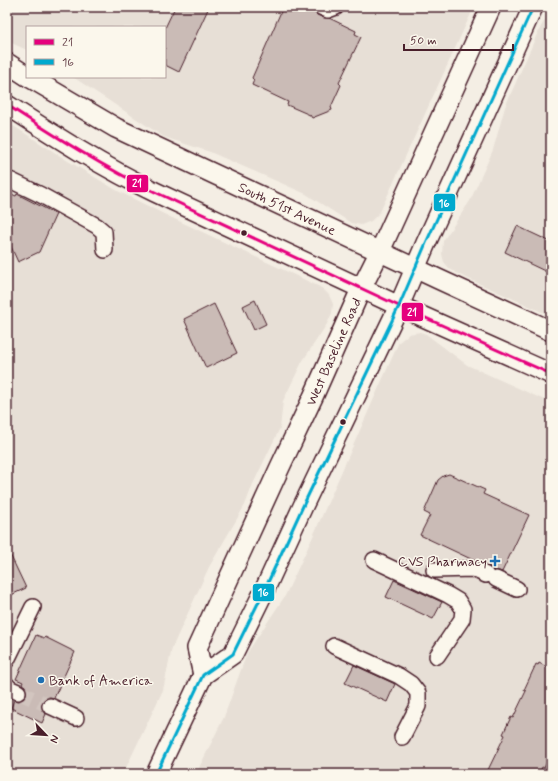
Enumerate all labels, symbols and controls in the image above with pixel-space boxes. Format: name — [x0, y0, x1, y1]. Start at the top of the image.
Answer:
legend — [26, 26, 166, 78]
scale bar — [404, 26, 513, 52]
text: 50 m — [410, 33, 437, 49]
text: 21 — [62, 35, 73, 51]
text: 16 — [62, 55, 74, 71]
line badge: 21 — [126, 174, 149, 193]
text: 21 — [132, 177, 142, 191]
street label: South 51st Avenue — [235, 179, 339, 240]
line badge: 16 — [433, 193, 456, 212]
text: 16 — [439, 197, 450, 211]
unlabelled marker — [239, 228, 249, 238]
street label: West Baseline Road — [302, 295, 366, 409]
line badge: 21 — [401, 302, 424, 322]
text: 21 — [407, 306, 417, 320]
unlabelled marker — [338, 417, 348, 427]
place label: CVS Pharmacy — [398, 553, 487, 571]
marker: CVS Pharmacy — [490, 556, 500, 566]
line badge: 16 — [252, 583, 275, 602]
text: 16 — [258, 586, 269, 600]
place label: Bank of America — [49, 672, 153, 690]
marker: Bank of America — [36, 675, 46, 685]
north arrow — [26, 715, 66, 755]
text: N — [46, 733, 62, 745]

